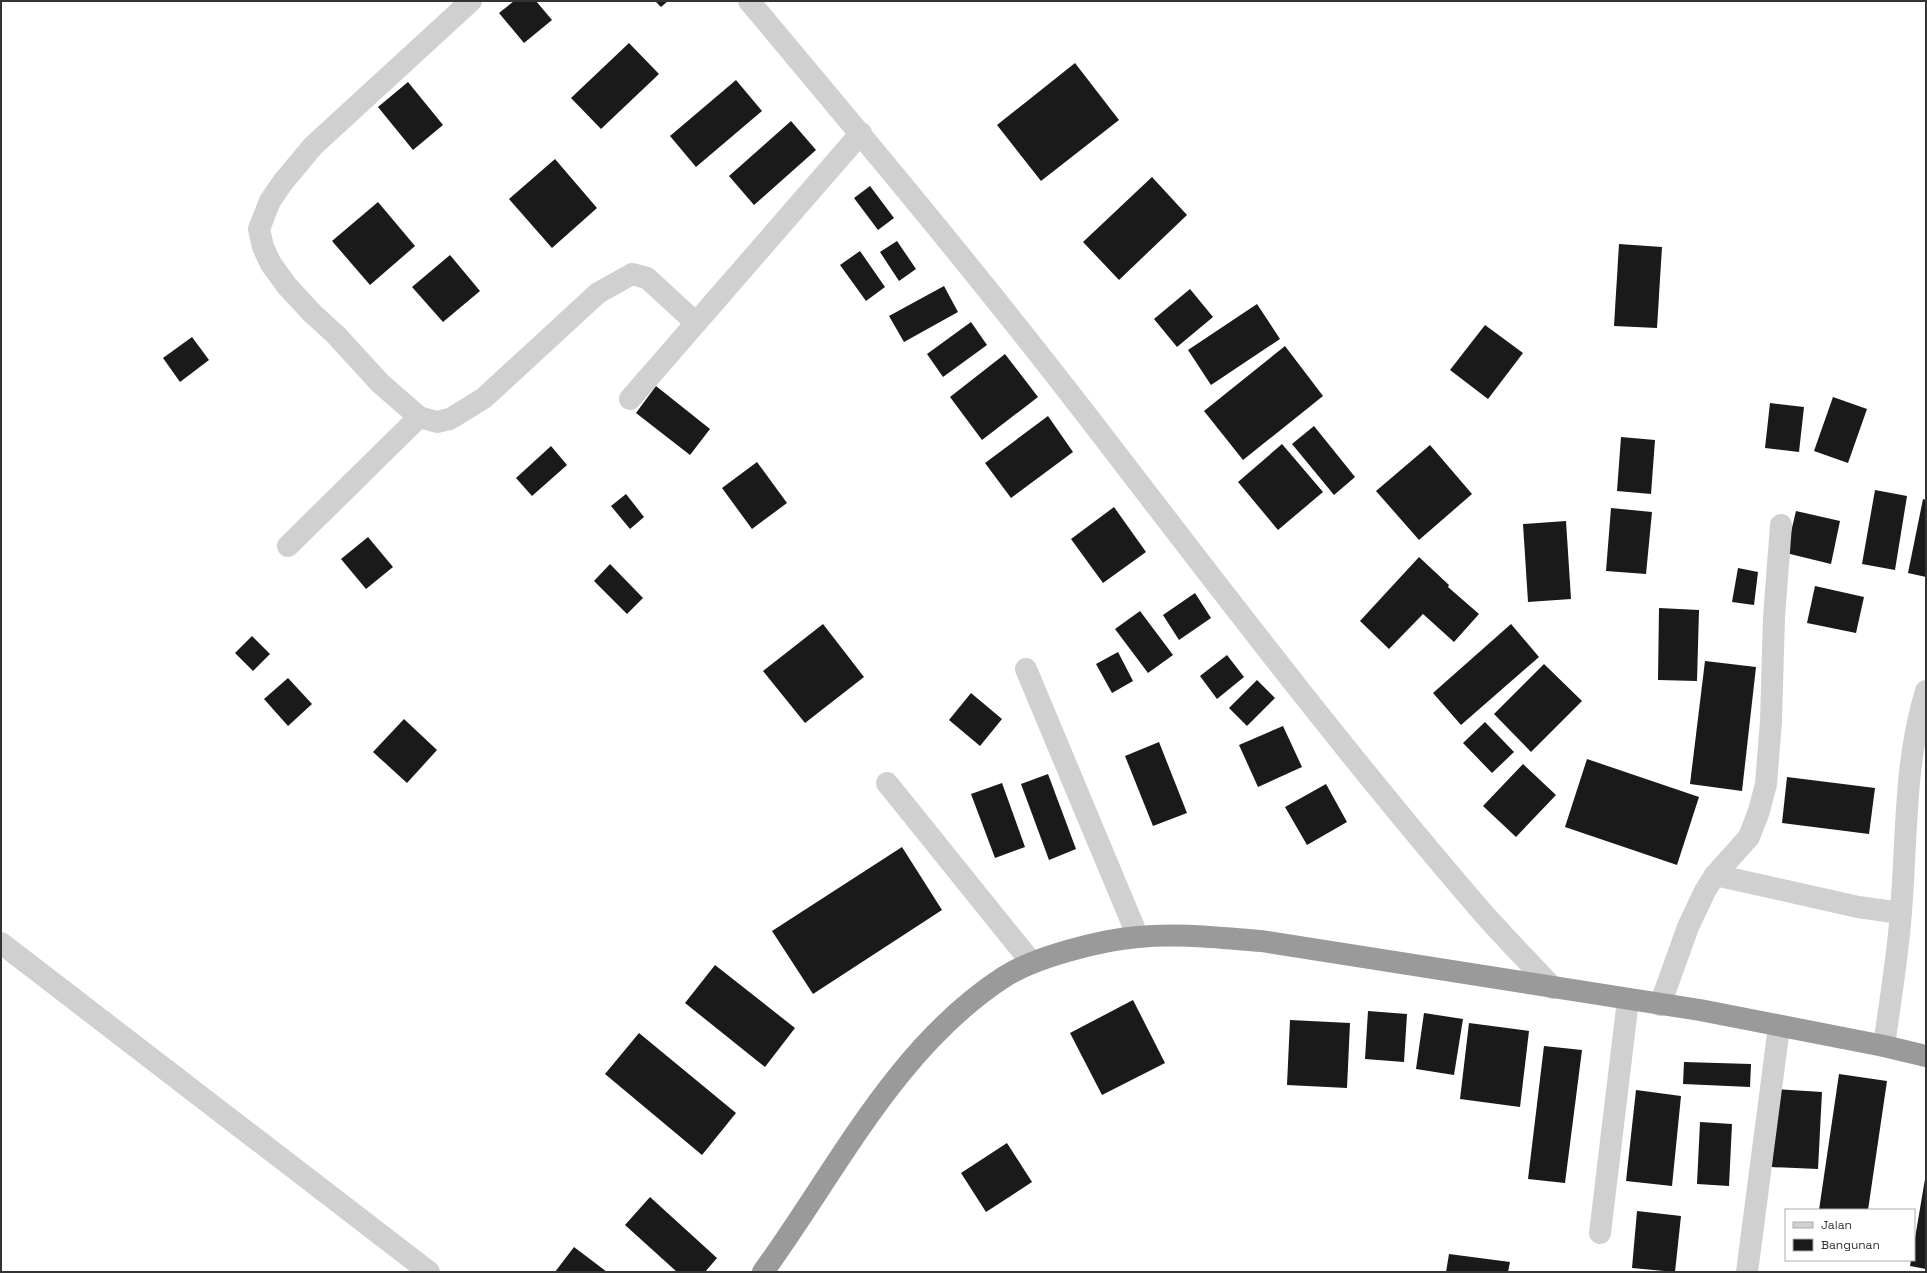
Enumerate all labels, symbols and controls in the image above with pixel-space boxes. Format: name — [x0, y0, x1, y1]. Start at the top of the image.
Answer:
legend — [1785, 1209, 1915, 1261]
text: Jalan — [1821, 1217, 1852, 1233]
text: Bangunan — [1821, 1237, 1880, 1253]

